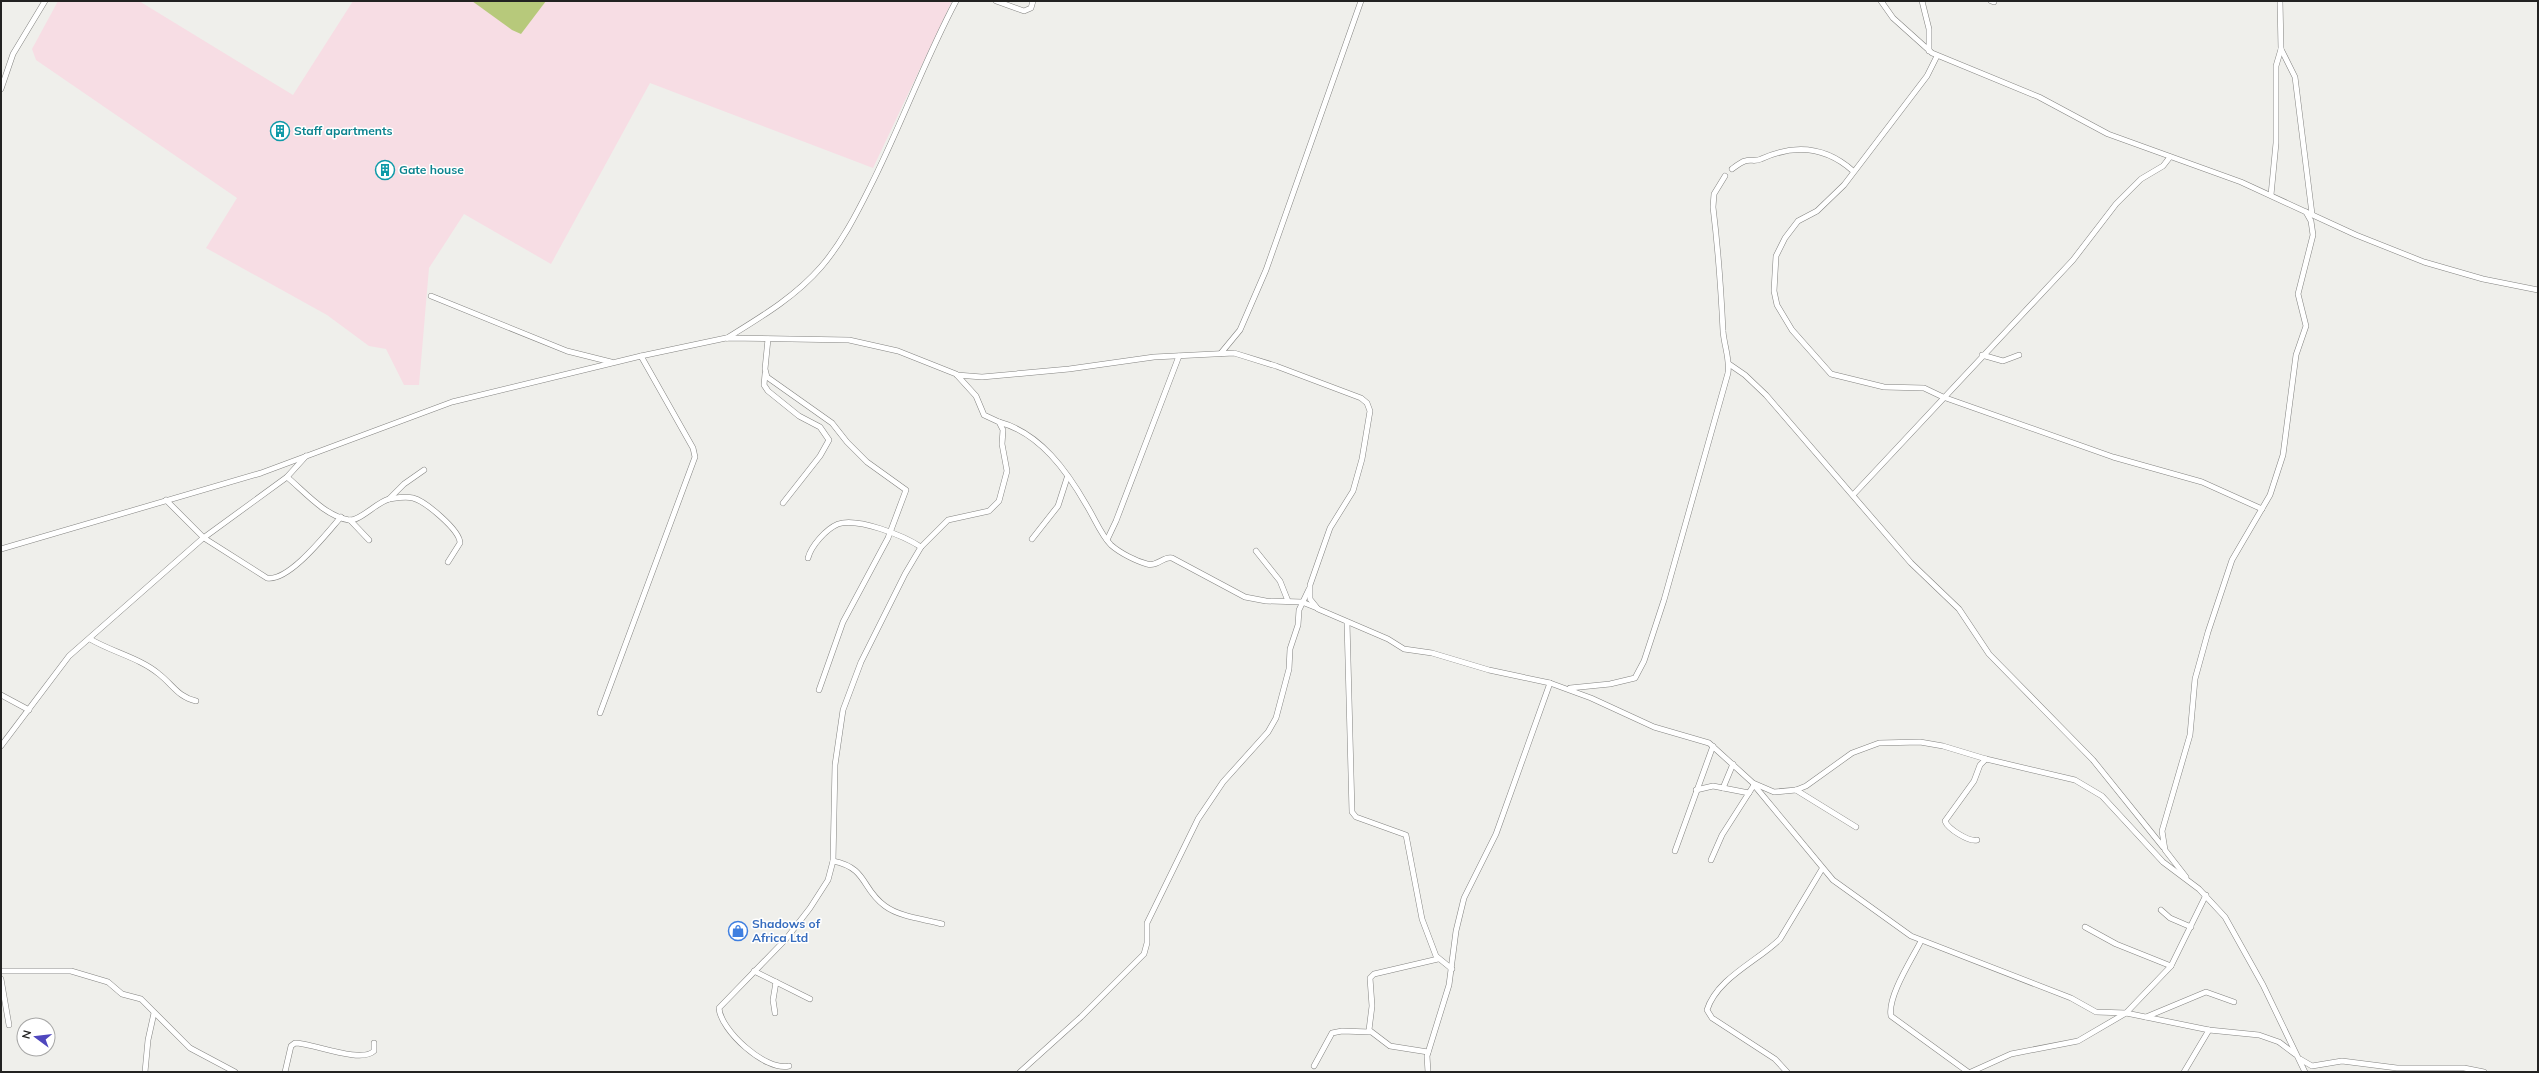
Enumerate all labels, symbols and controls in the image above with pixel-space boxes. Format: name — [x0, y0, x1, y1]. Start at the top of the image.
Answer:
building icon: Staff apartments — [269, 120, 291, 142]
place label: Staff apartments — [294, 123, 393, 138]
building icon: Gate house — [374, 159, 396, 181]
place label: Gate house — [399, 162, 464, 177]
place label: Shadows of Africa Ltd — [752, 916, 821, 945]
shop icon: Shadows of Africa Ltd — [727, 920, 749, 942]
north arrow — [16, 1017, 56, 1057]
text: N — [19, 1029, 34, 1040]

